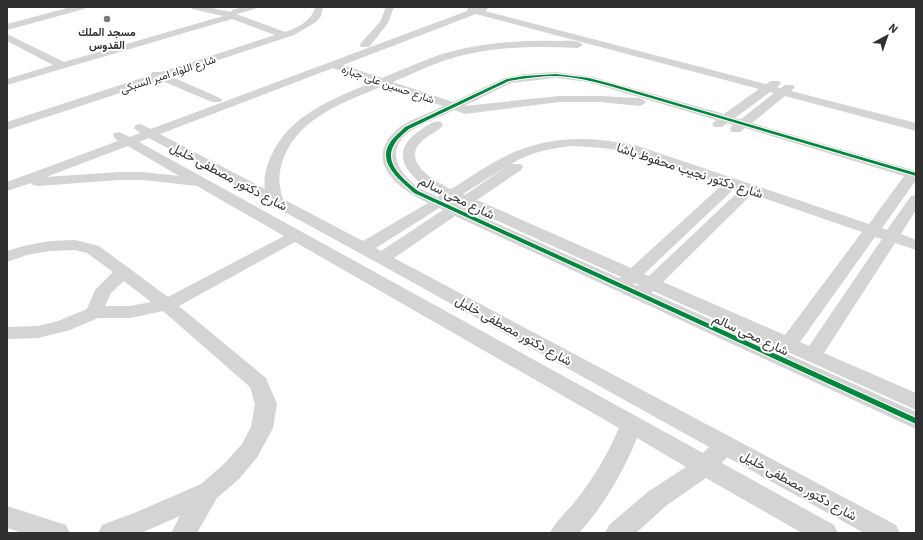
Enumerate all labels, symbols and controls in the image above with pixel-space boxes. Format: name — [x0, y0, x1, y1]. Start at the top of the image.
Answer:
marker: مسجد الملك القدوس — [102, 14, 112, 24]
north arrow — [867, 16, 907, 56]
text: N — [886, 20, 901, 36]
place label: مسجد الملك القدوس — [78, 25, 136, 52]
street label: شارع اللواء امير السبكى — [118, 52, 218, 97]
street label: شارع حسين على جباره — [339, 62, 437, 108]
street label: شارع دكتور مصطفى خليل — [167, 138, 290, 215]
street label: شارع دكتور نجيب محفوظ باشا — [614, 139, 765, 203]
street label: شارع محى سالم — [416, 172, 497, 224]
street label: شارع دكتور مصطفى خليل — [452, 291, 575, 370]
street label: شارع محى سالم — [710, 309, 792, 360]
street label: شارع دكتور مصطفى خليل — [737, 446, 860, 525]

